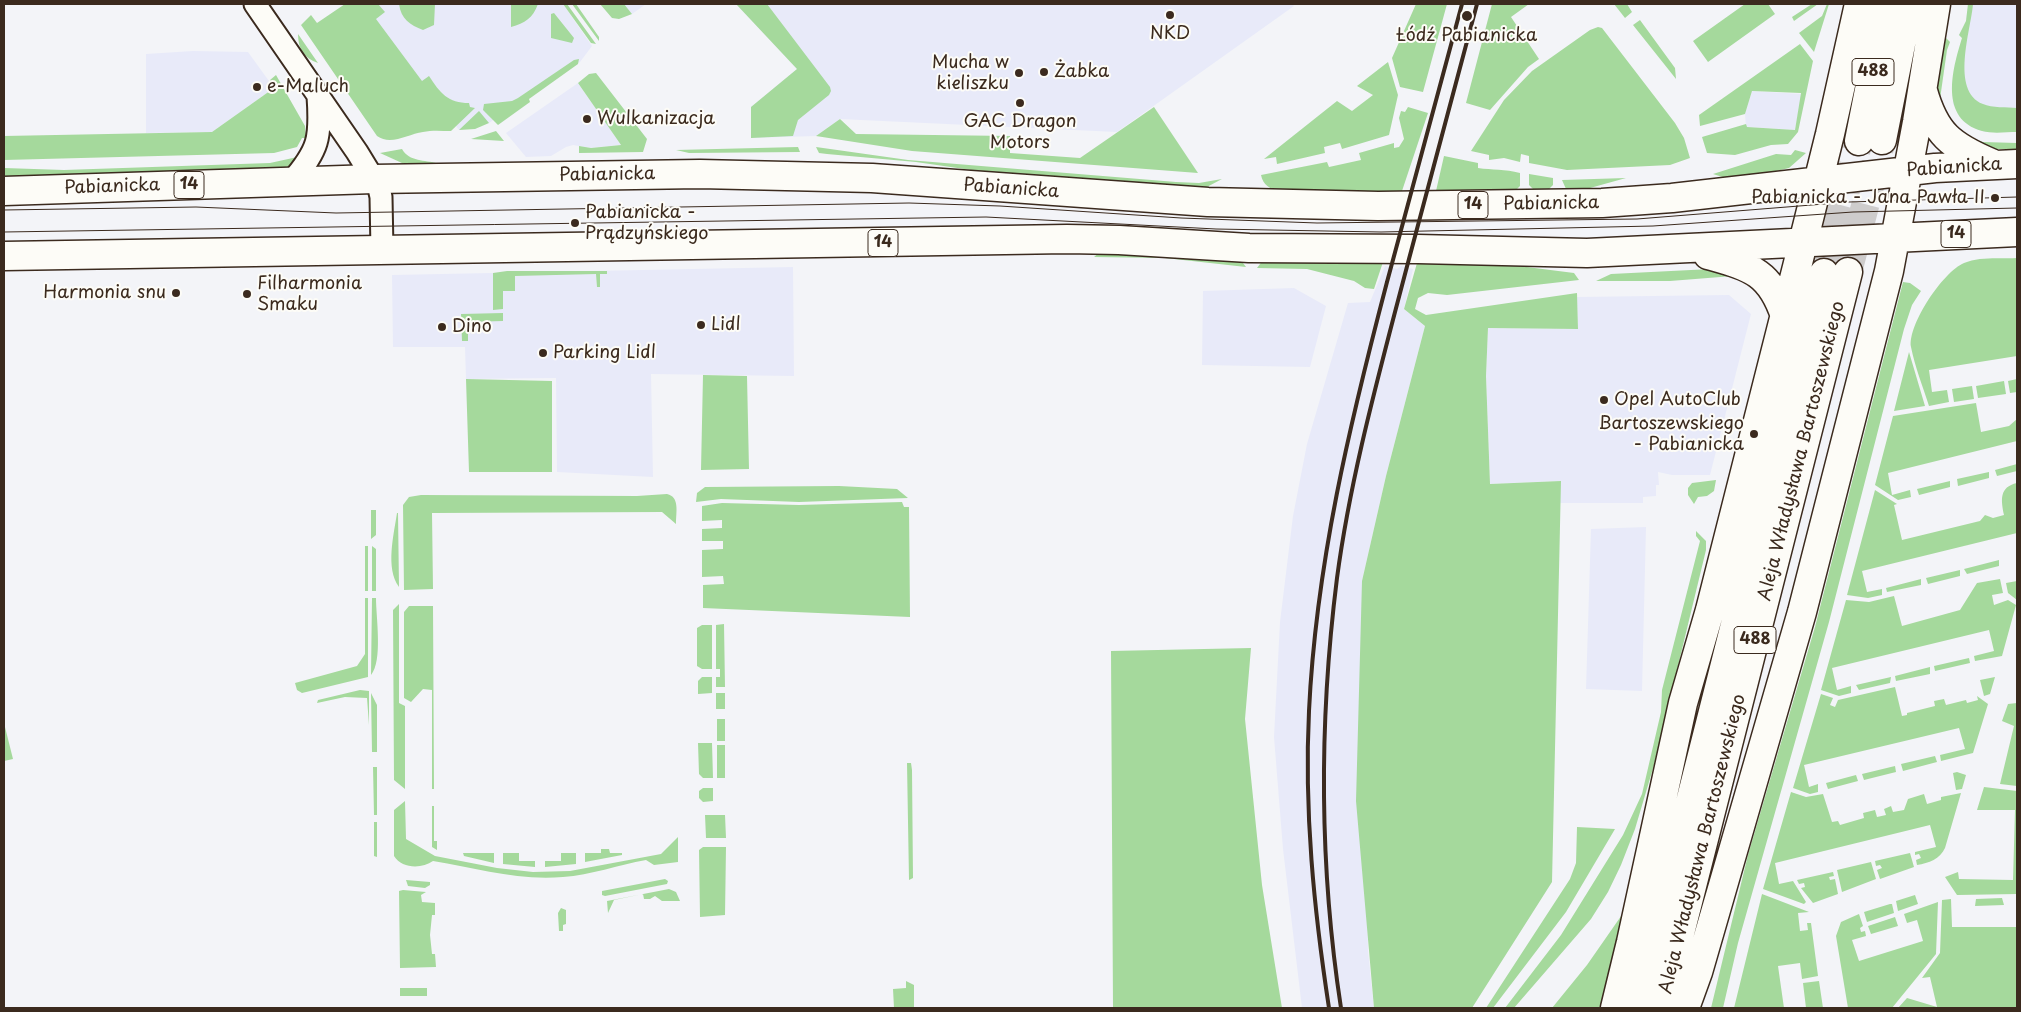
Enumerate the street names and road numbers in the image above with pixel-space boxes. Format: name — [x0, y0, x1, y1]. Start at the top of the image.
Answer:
road number: 488 — [1852, 58, 1894, 86]
street label: Pabianicka — [1905, 154, 2003, 182]
street label: Pabianicka — [559, 163, 655, 187]
road number: 14 — [174, 172, 204, 198]
street label: Pabianicka — [64, 175, 160, 199]
street label: Pabianicka — [962, 175, 1060, 203]
road number: 14 — [1458, 192, 1488, 218]
street label: Pabianicka — [1503, 192, 1599, 216]
road number: 14 — [1941, 220, 1971, 248]
road number: 14 — [868, 230, 898, 256]
street label: Aleja Władysława Bartoszewskiego — [1754, 299, 1850, 603]
road number: 488 — [1734, 626, 1776, 654]
street label: Aleja Władysława Bartoszewskiego — [1655, 692, 1751, 996]

